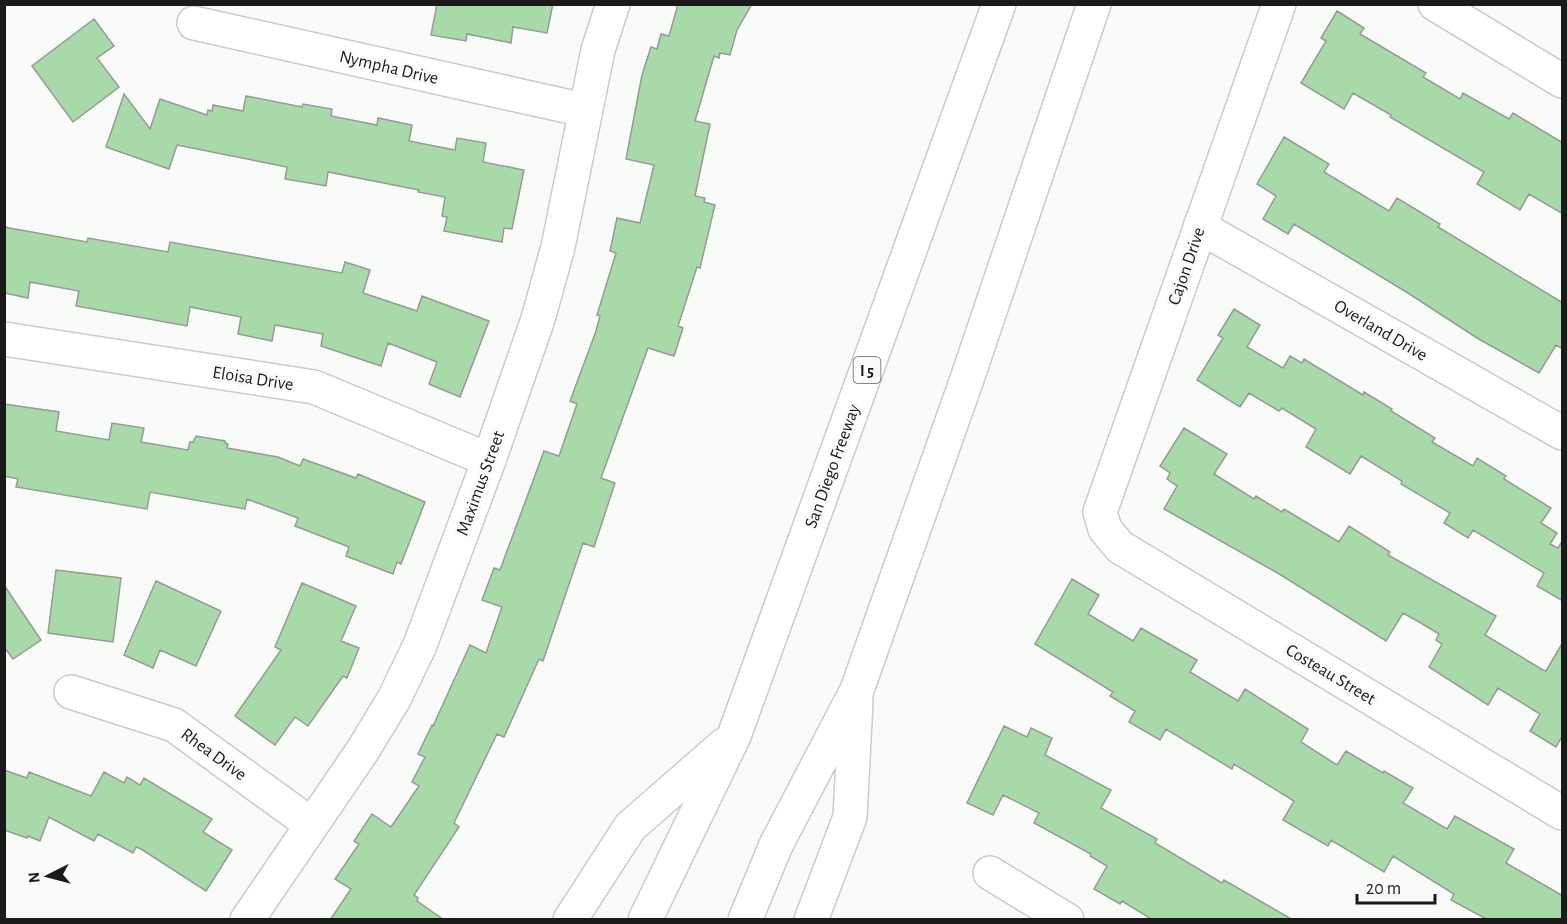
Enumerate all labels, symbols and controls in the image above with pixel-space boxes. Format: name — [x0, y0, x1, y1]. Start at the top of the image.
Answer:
street label: Nympha Drive — [338, 48, 440, 88]
street label: Cajon Drive — [1165, 225, 1209, 307]
street label: Overland Drive — [1331, 297, 1430, 365]
road number: I 5 — [854, 357, 880, 383]
street label: Eloisa Drive — [211, 364, 295, 394]
street label: San Diego Freeway — [802, 402, 864, 531]
street label: Maximus Street — [454, 428, 508, 538]
street label: Costeau Street — [1283, 641, 1379, 709]
street label: Rhea Drive — [177, 725, 250, 784]
north arrow — [18, 846, 78, 906]
scale bar — [1357, 867, 1435, 905]
text: N — [26, 871, 43, 884]
text: 20 m — [1366, 880, 1401, 898]

